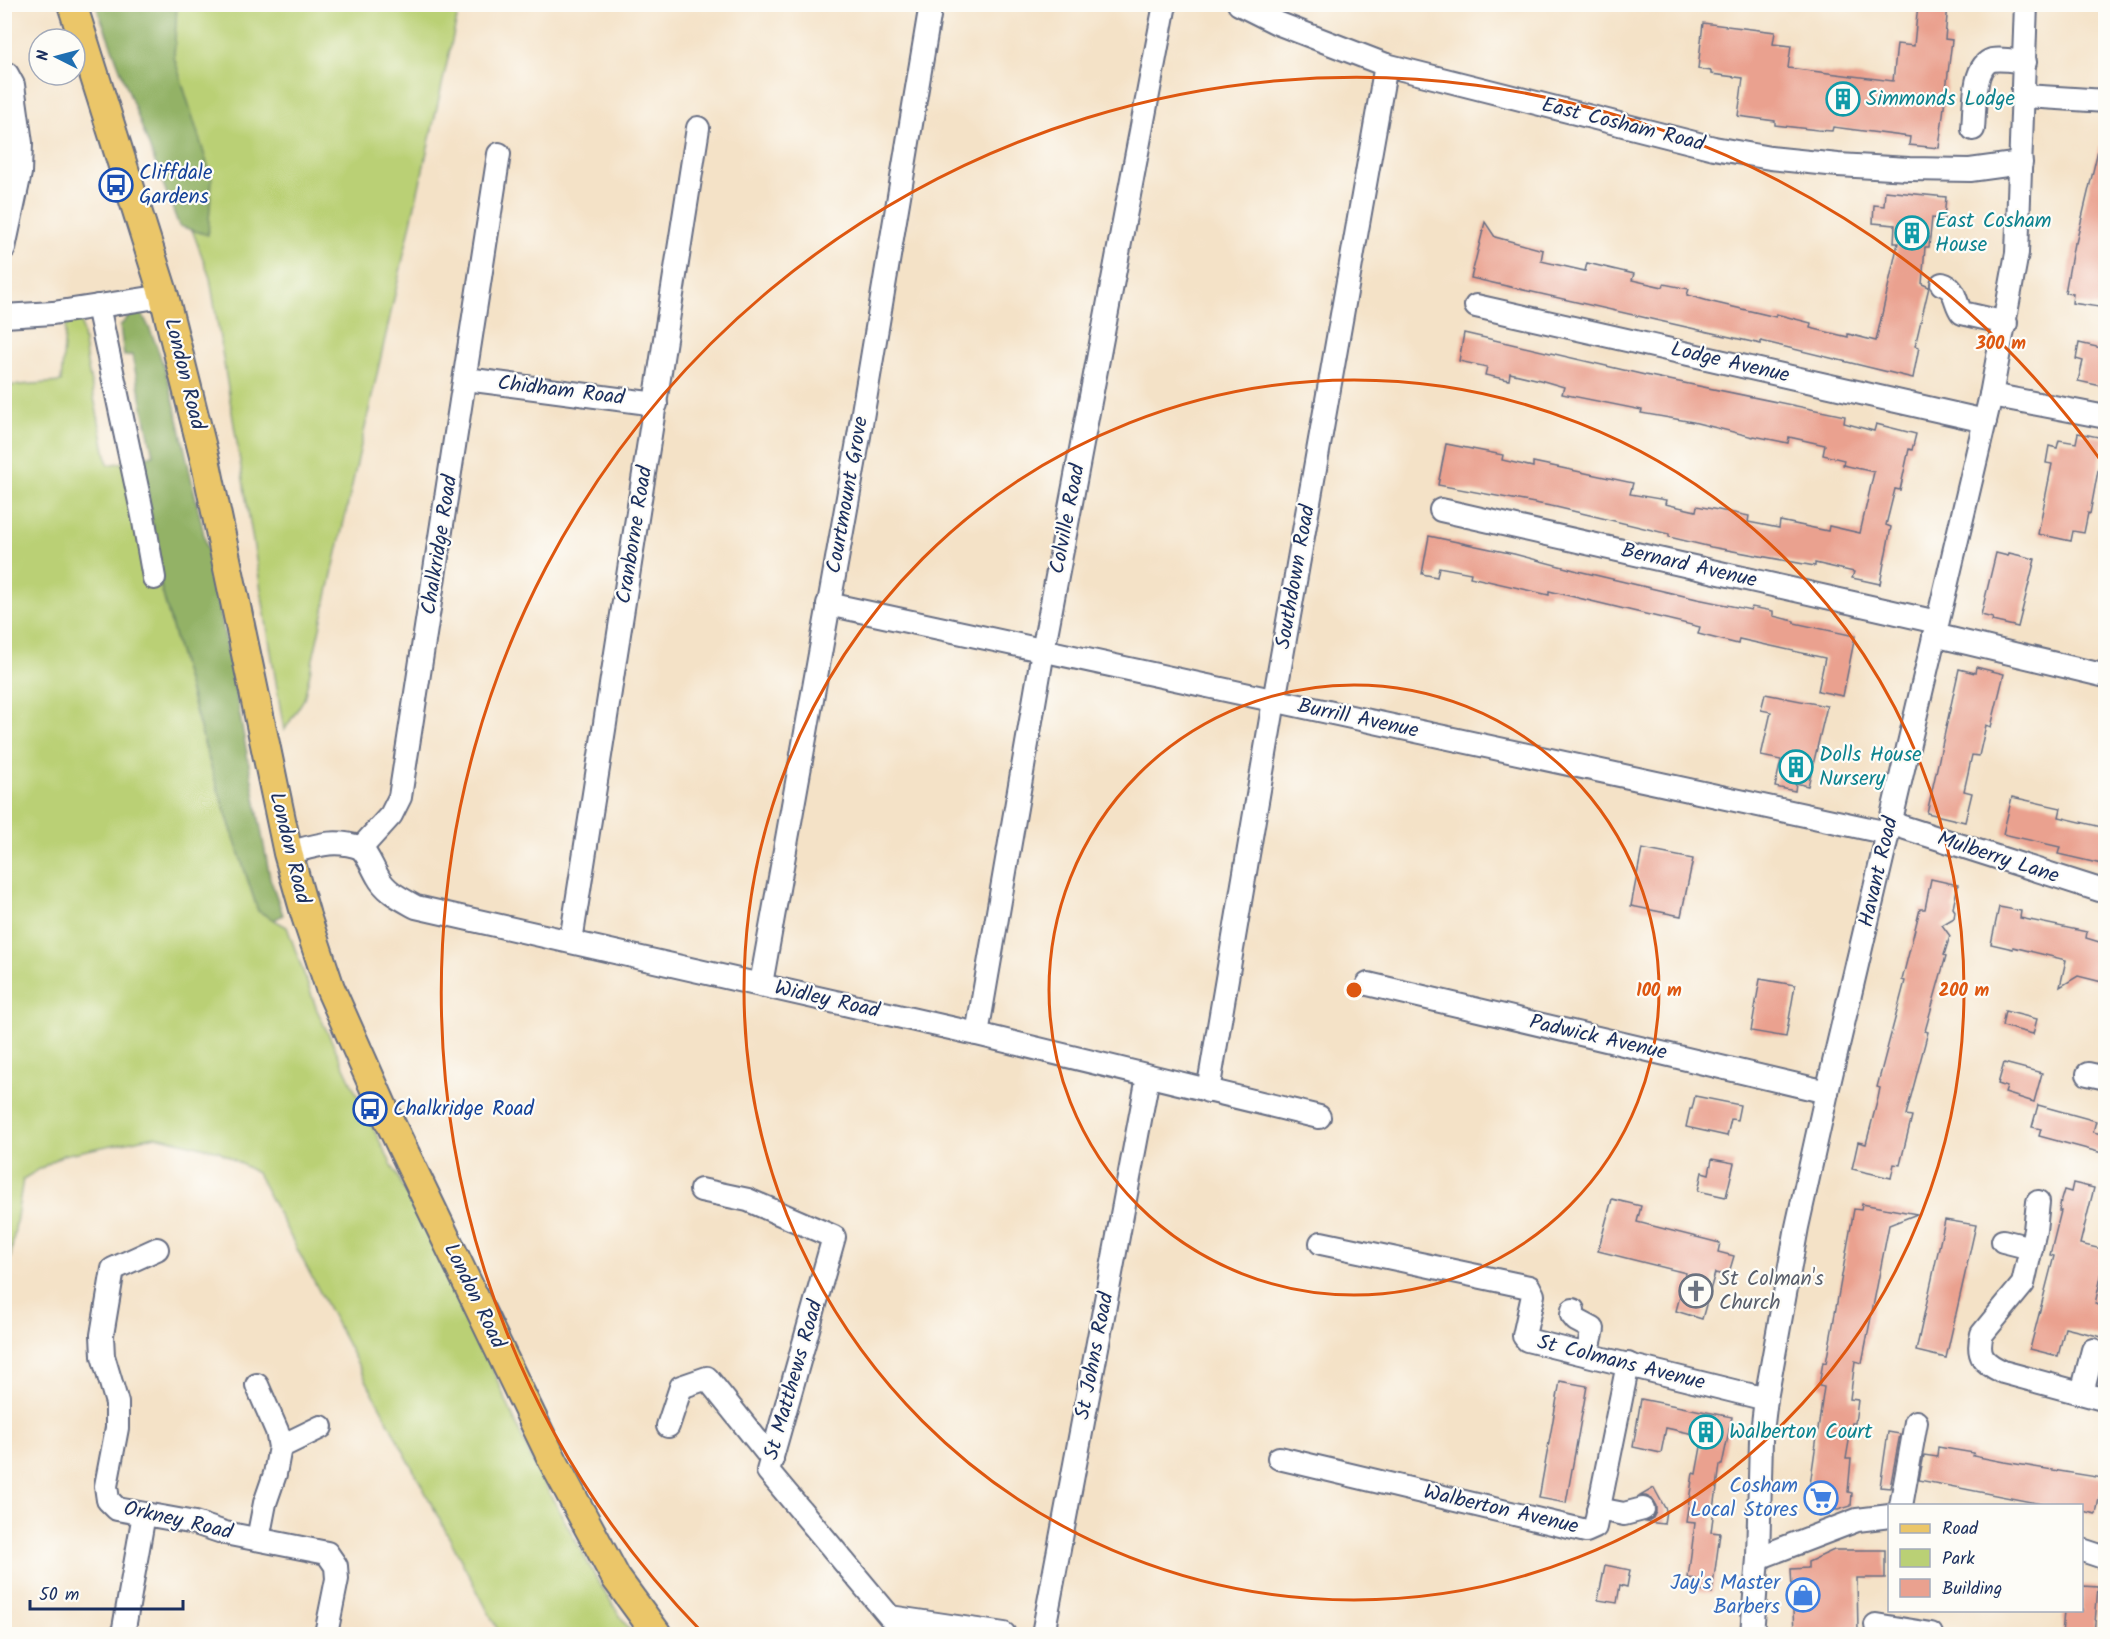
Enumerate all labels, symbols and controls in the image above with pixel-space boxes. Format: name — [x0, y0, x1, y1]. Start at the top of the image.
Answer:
north arrow — [27, 27, 87, 87]
text: N — [31, 49, 57, 62]
building icon: Simmonds Lodge — [1825, 81, 1861, 117]
place label: Simmonds Lodge — [1866, 83, 2016, 116]
street label: East Cosham Road — [1538, 89, 1709, 161]
place label: Cliffdale Gardens — [139, 157, 213, 214]
bus stop icon: Cliffdale Gardens — [98, 167, 134, 203]
place label: East Cosham House — [1935, 205, 2052, 262]
building icon: East Cosham House — [1894, 215, 1930, 251]
street label: London Road — [154, 315, 214, 434]
text: 300 m — [1975, 330, 2026, 359]
street label: Lodge Avenue — [1667, 333, 1793, 393]
street label: Chidham Road — [496, 367, 627, 415]
street label: Courtmount Grove — [818, 413, 878, 576]
street label: Colville Road — [1041, 461, 1095, 577]
street label: Cranborne Road — [608, 463, 662, 606]
street label: Chalkridge Road — [413, 472, 467, 617]
street label: Southdown Road — [1267, 502, 1325, 652]
street label: Bernard Avenue — [1618, 534, 1761, 598]
street label: Burrill Avenue — [1294, 690, 1422, 748]
place label: Dolls House Nursery — [1819, 739, 1922, 796]
building icon: Dolls House Nursery — [1778, 749, 1814, 785]
street label: London Road — [259, 789, 319, 908]
street label: Havant Road — [1850, 813, 1908, 931]
street label: Mulberry Lane — [1933, 823, 2064, 893]
street label: Widley Road — [771, 972, 883, 1028]
text: 100 m — [1636, 977, 1682, 1006]
text: 200 m — [1939, 977, 1990, 1006]
centre of rings — [1344, 980, 1364, 1000]
street label: Padwick Avenue — [1526, 1006, 1671, 1070]
bus stop icon: Chalkridge Road — [352, 1091, 388, 1127]
place label: Chalkridge Road — [393, 1093, 535, 1126]
street label: London Road — [434, 1238, 514, 1355]
place label: St Colman's Church — [1719, 1263, 1824, 1320]
church icon: St Colman's Church — [1678, 1273, 1714, 1309]
street label: St Johns Road — [1066, 1289, 1124, 1422]
street label: St Matthews Road — [755, 1296, 833, 1464]
street label: St Colmans Avenue — [1534, 1326, 1709, 1400]
building icon: Walberton Court — [1688, 1414, 1724, 1450]
place label: Walberton Court — [1729, 1416, 1873, 1449]
place label: Cosham Local Stores — [1690, 1470, 1798, 1527]
street label: Walberton Avenue — [1420, 1476, 1582, 1544]
supermarket icon: Cosham Local Stores — [1803, 1480, 1839, 1516]
street label: Orkney Road — [120, 1492, 236, 1550]
legend — [1888, 1504, 2083, 1612]
text: Road — [1942, 1515, 1979, 1544]
text: Park — [1942, 1545, 1975, 1574]
place label: Jay's Master Barbers — [1670, 1567, 1781, 1624]
scale bar — [30, 1573, 183, 1611]
text: Building — [1942, 1575, 2002, 1604]
shop icon: Jay's Master Barbers — [1785, 1577, 1821, 1613]
text: 50 m — [39, 1581, 79, 1610]

